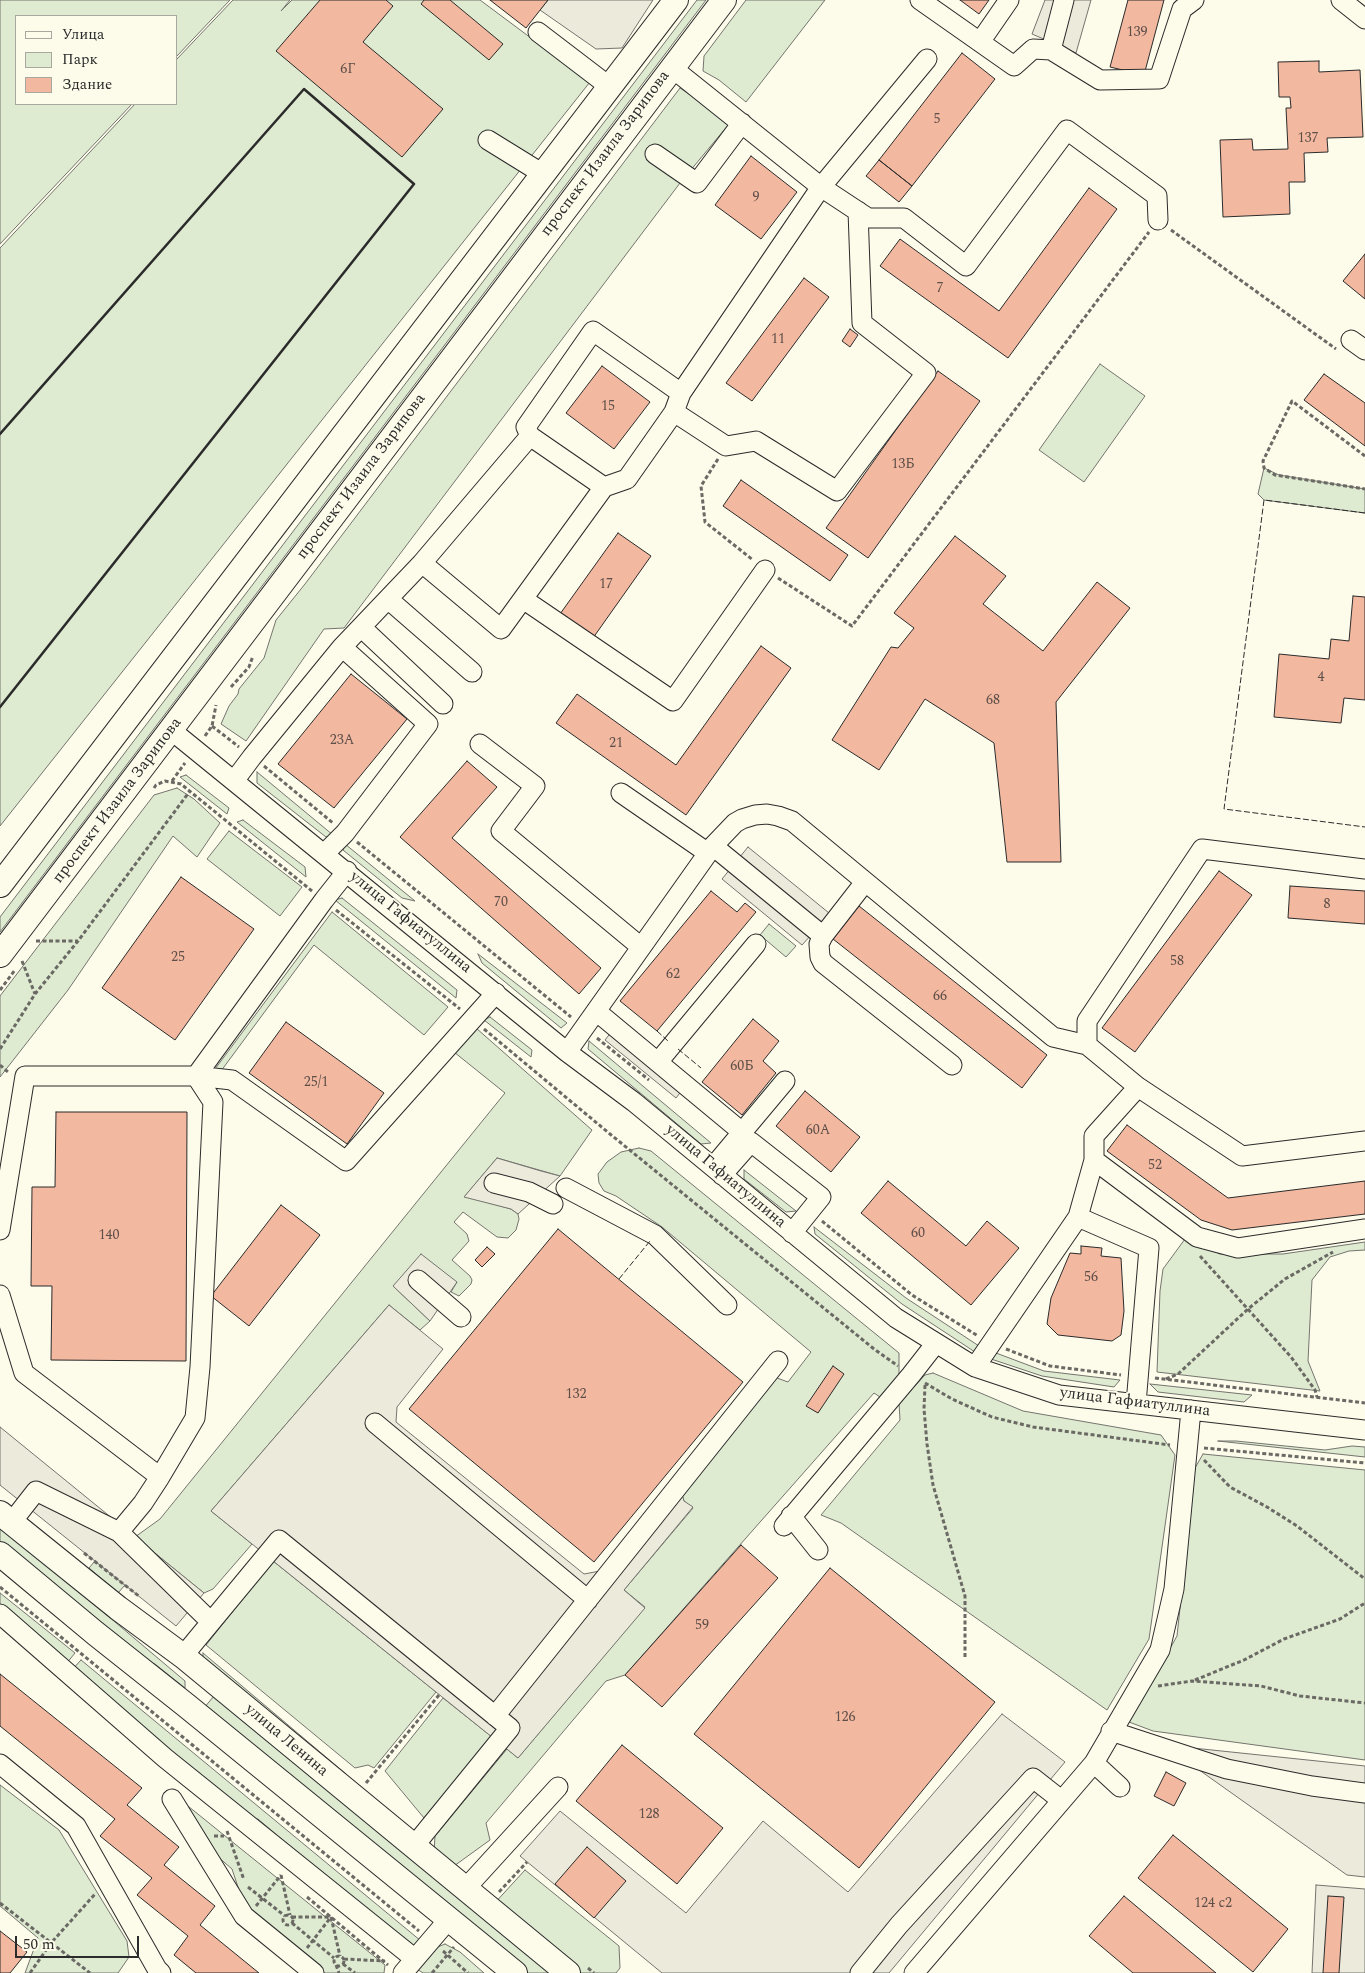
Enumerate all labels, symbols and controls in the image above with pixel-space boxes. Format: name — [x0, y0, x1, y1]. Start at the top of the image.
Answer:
legend — [15, 15, 178, 105]
text: Улица — [62, 23, 104, 46]
house number: 139 — [1127, 25, 1147, 41]
text: Парк — [62, 48, 98, 71]
house number: 6Г — [340, 62, 356, 78]
street label: проспект Изаила Зарипова — [537, 67, 675, 241]
text: Здание — [62, 73, 112, 96]
house number: 5 — [934, 112, 940, 128]
house number: 137 — [1298, 131, 1318, 147]
house number: 9 — [753, 190, 759, 206]
house number: 7 — [937, 281, 943, 297]
house number: 11 — [771, 332, 785, 348]
street label: проспект Изаила Зарипова — [293, 390, 431, 564]
house number: 15 — [601, 399, 615, 415]
house number: 13Б — [891, 457, 915, 473]
house number: 17 — [599, 577, 613, 593]
house number: 4 — [1318, 670, 1324, 686]
house number: 68 — [986, 693, 1000, 709]
street label: проспект Изаила Зарипова — [49, 714, 187, 888]
house number: 23А — [330, 733, 354, 749]
house number: 21 — [609, 736, 623, 752]
street label: улица Гафиатуллина — [345, 868, 475, 978]
house number: 70 — [494, 895, 508, 911]
house number: 8 — [1324, 897, 1330, 913]
house number: 25 — [171, 950, 185, 966]
house number: 58 — [1170, 954, 1184, 970]
house number: 62 — [666, 967, 680, 983]
house number: 66 — [933, 989, 947, 1005]
house number: 60Б — [730, 1059, 754, 1075]
house number: 25/1 — [304, 1075, 328, 1091]
street label: улица Гафиатуллина — [661, 1121, 789, 1233]
house number: 60А — [806, 1123, 830, 1139]
house number: 52 — [1148, 1158, 1162, 1174]
house number: 60 — [911, 1226, 925, 1242]
house number: 140 — [99, 1228, 119, 1244]
house number: 56 — [1084, 1270, 1098, 1286]
street label: улица Гафиатуллина — [1059, 1384, 1211, 1422]
house number: 132 — [566, 1387, 586, 1403]
house number: 59 — [695, 1618, 709, 1634]
street label: улица Ленина — [240, 1701, 332, 1781]
house number: 126 — [835, 1710, 855, 1726]
house number: 128 — [639, 1807, 659, 1823]
house number: 124 с2 — [1194, 1896, 1232, 1912]
scale bar — [18, 1926, 141, 1958]
text: 50 m — [23, 1933, 55, 1956]

